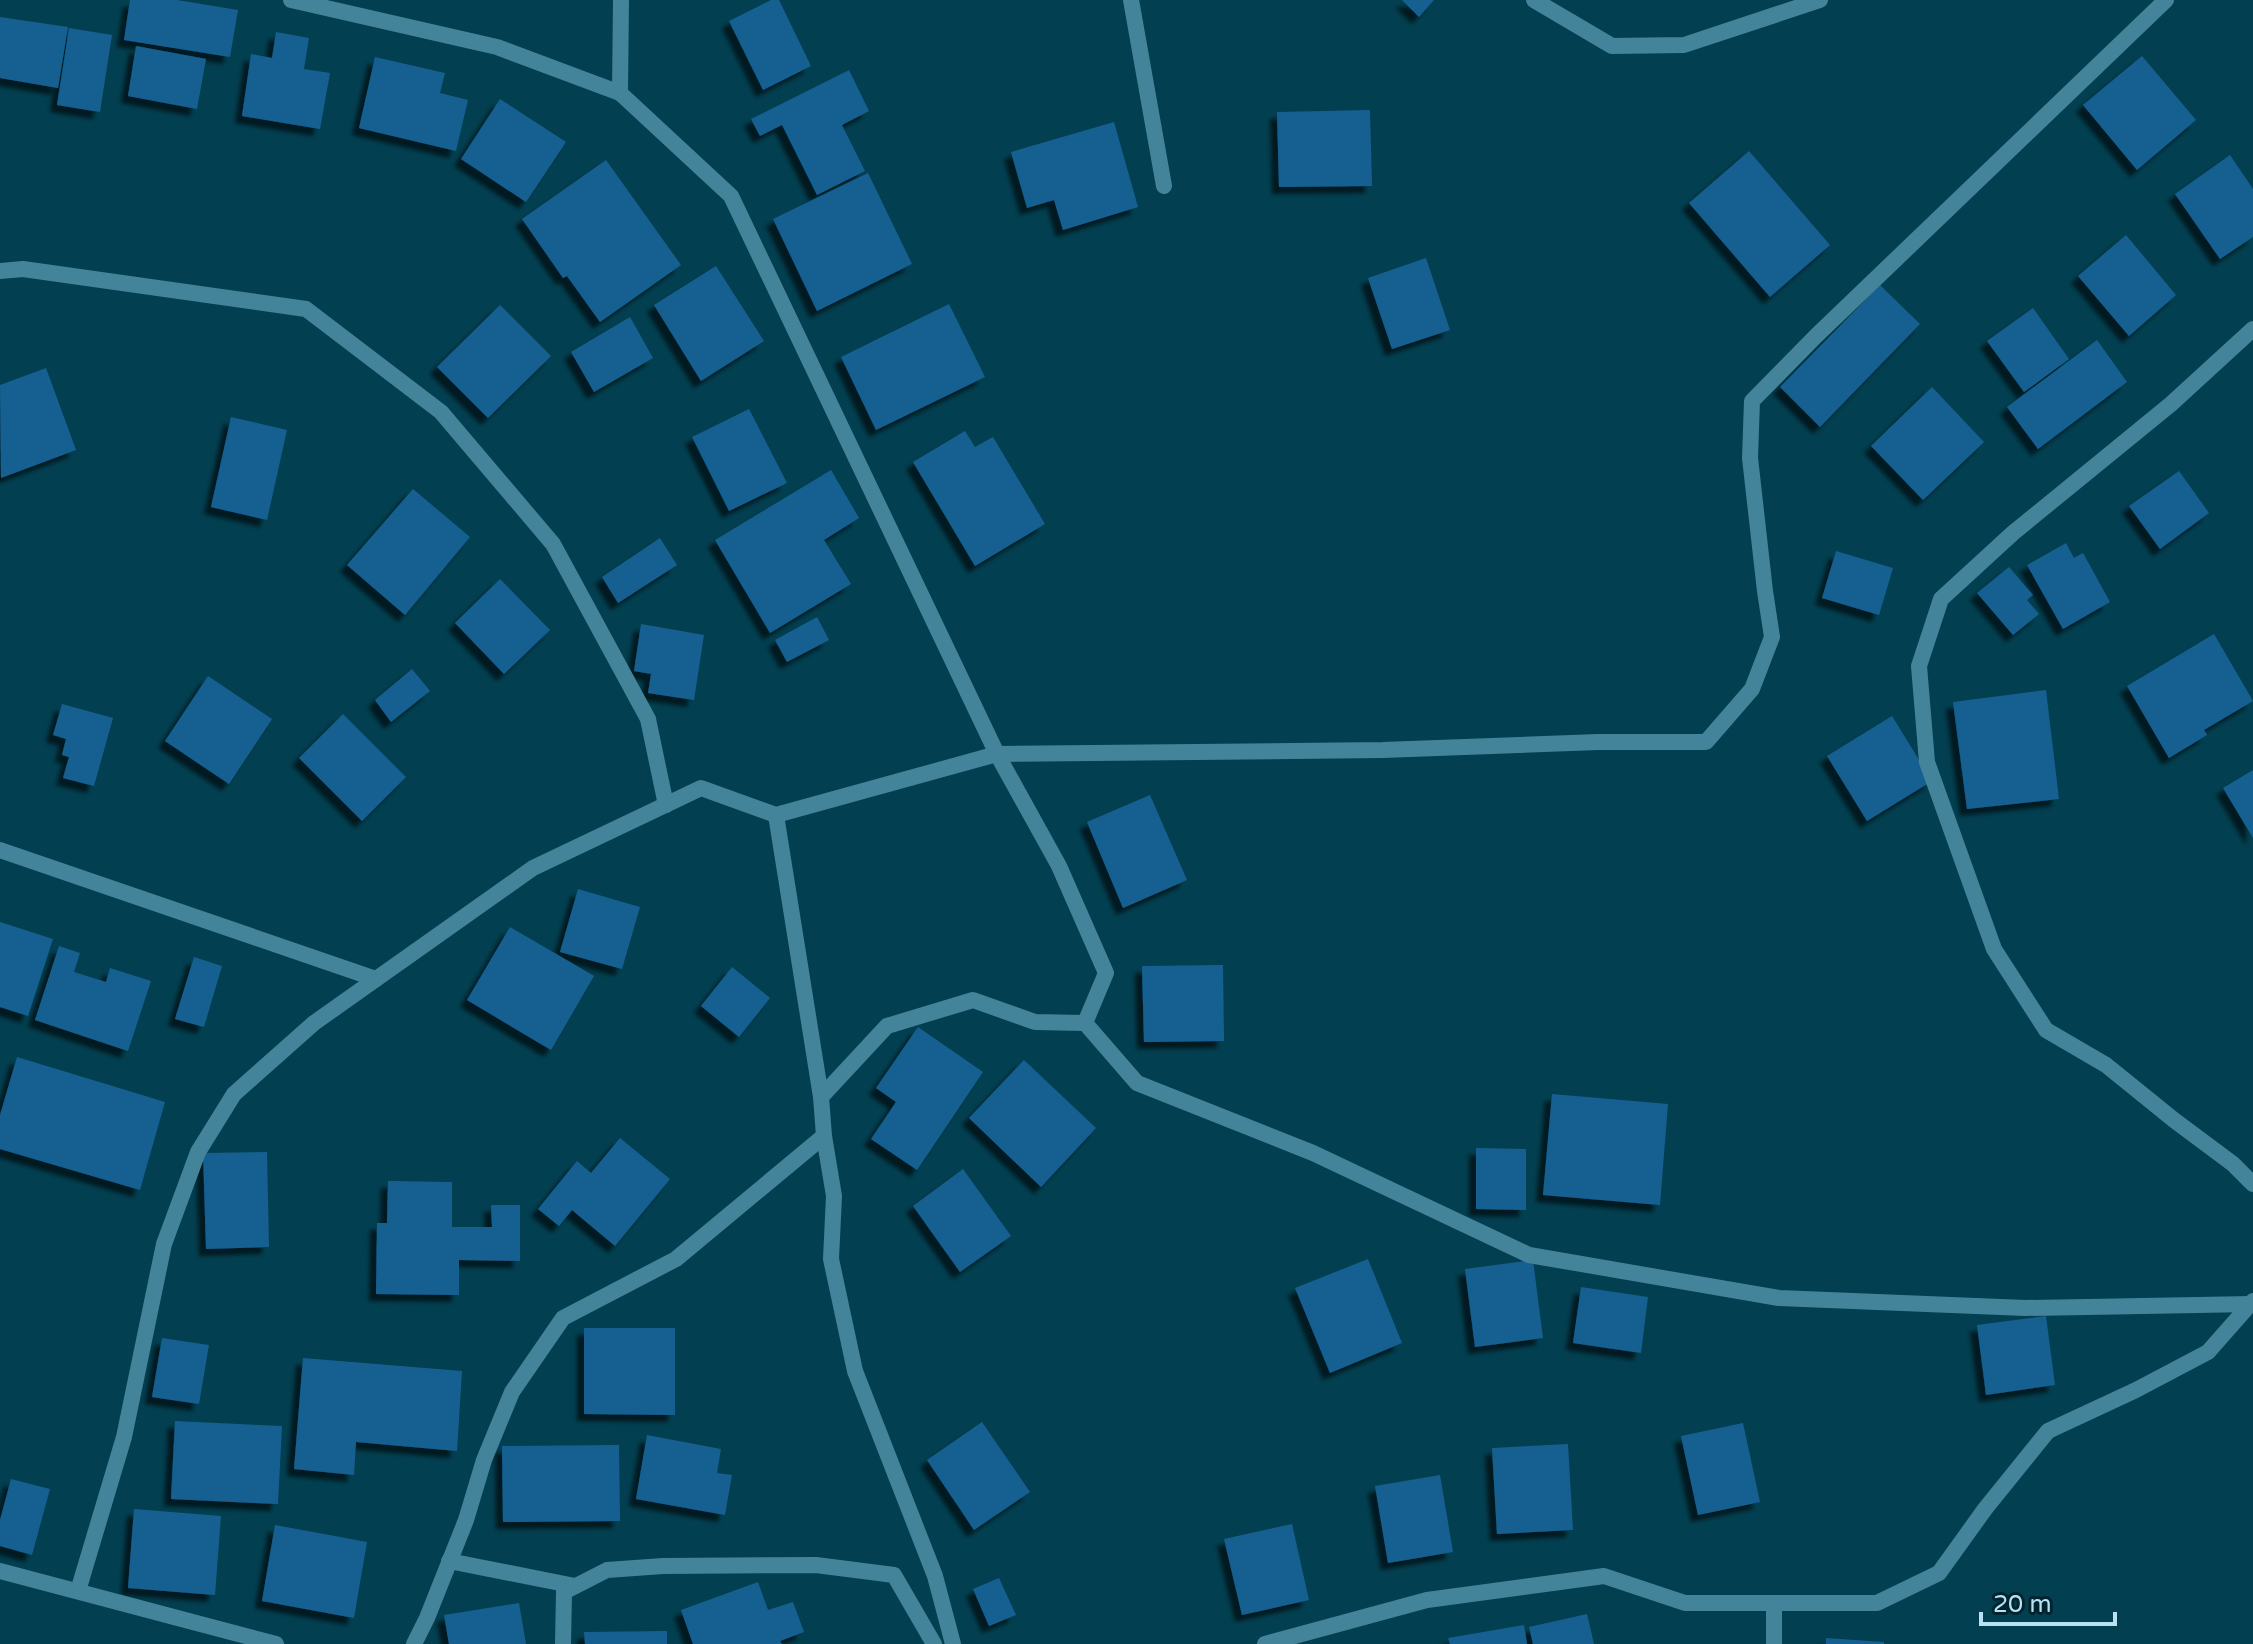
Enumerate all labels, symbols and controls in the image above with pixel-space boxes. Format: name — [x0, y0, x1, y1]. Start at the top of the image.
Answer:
scale bar — [1981, 1576, 2115, 1626]
text: 20 m — [1993, 1590, 2051, 1619]

